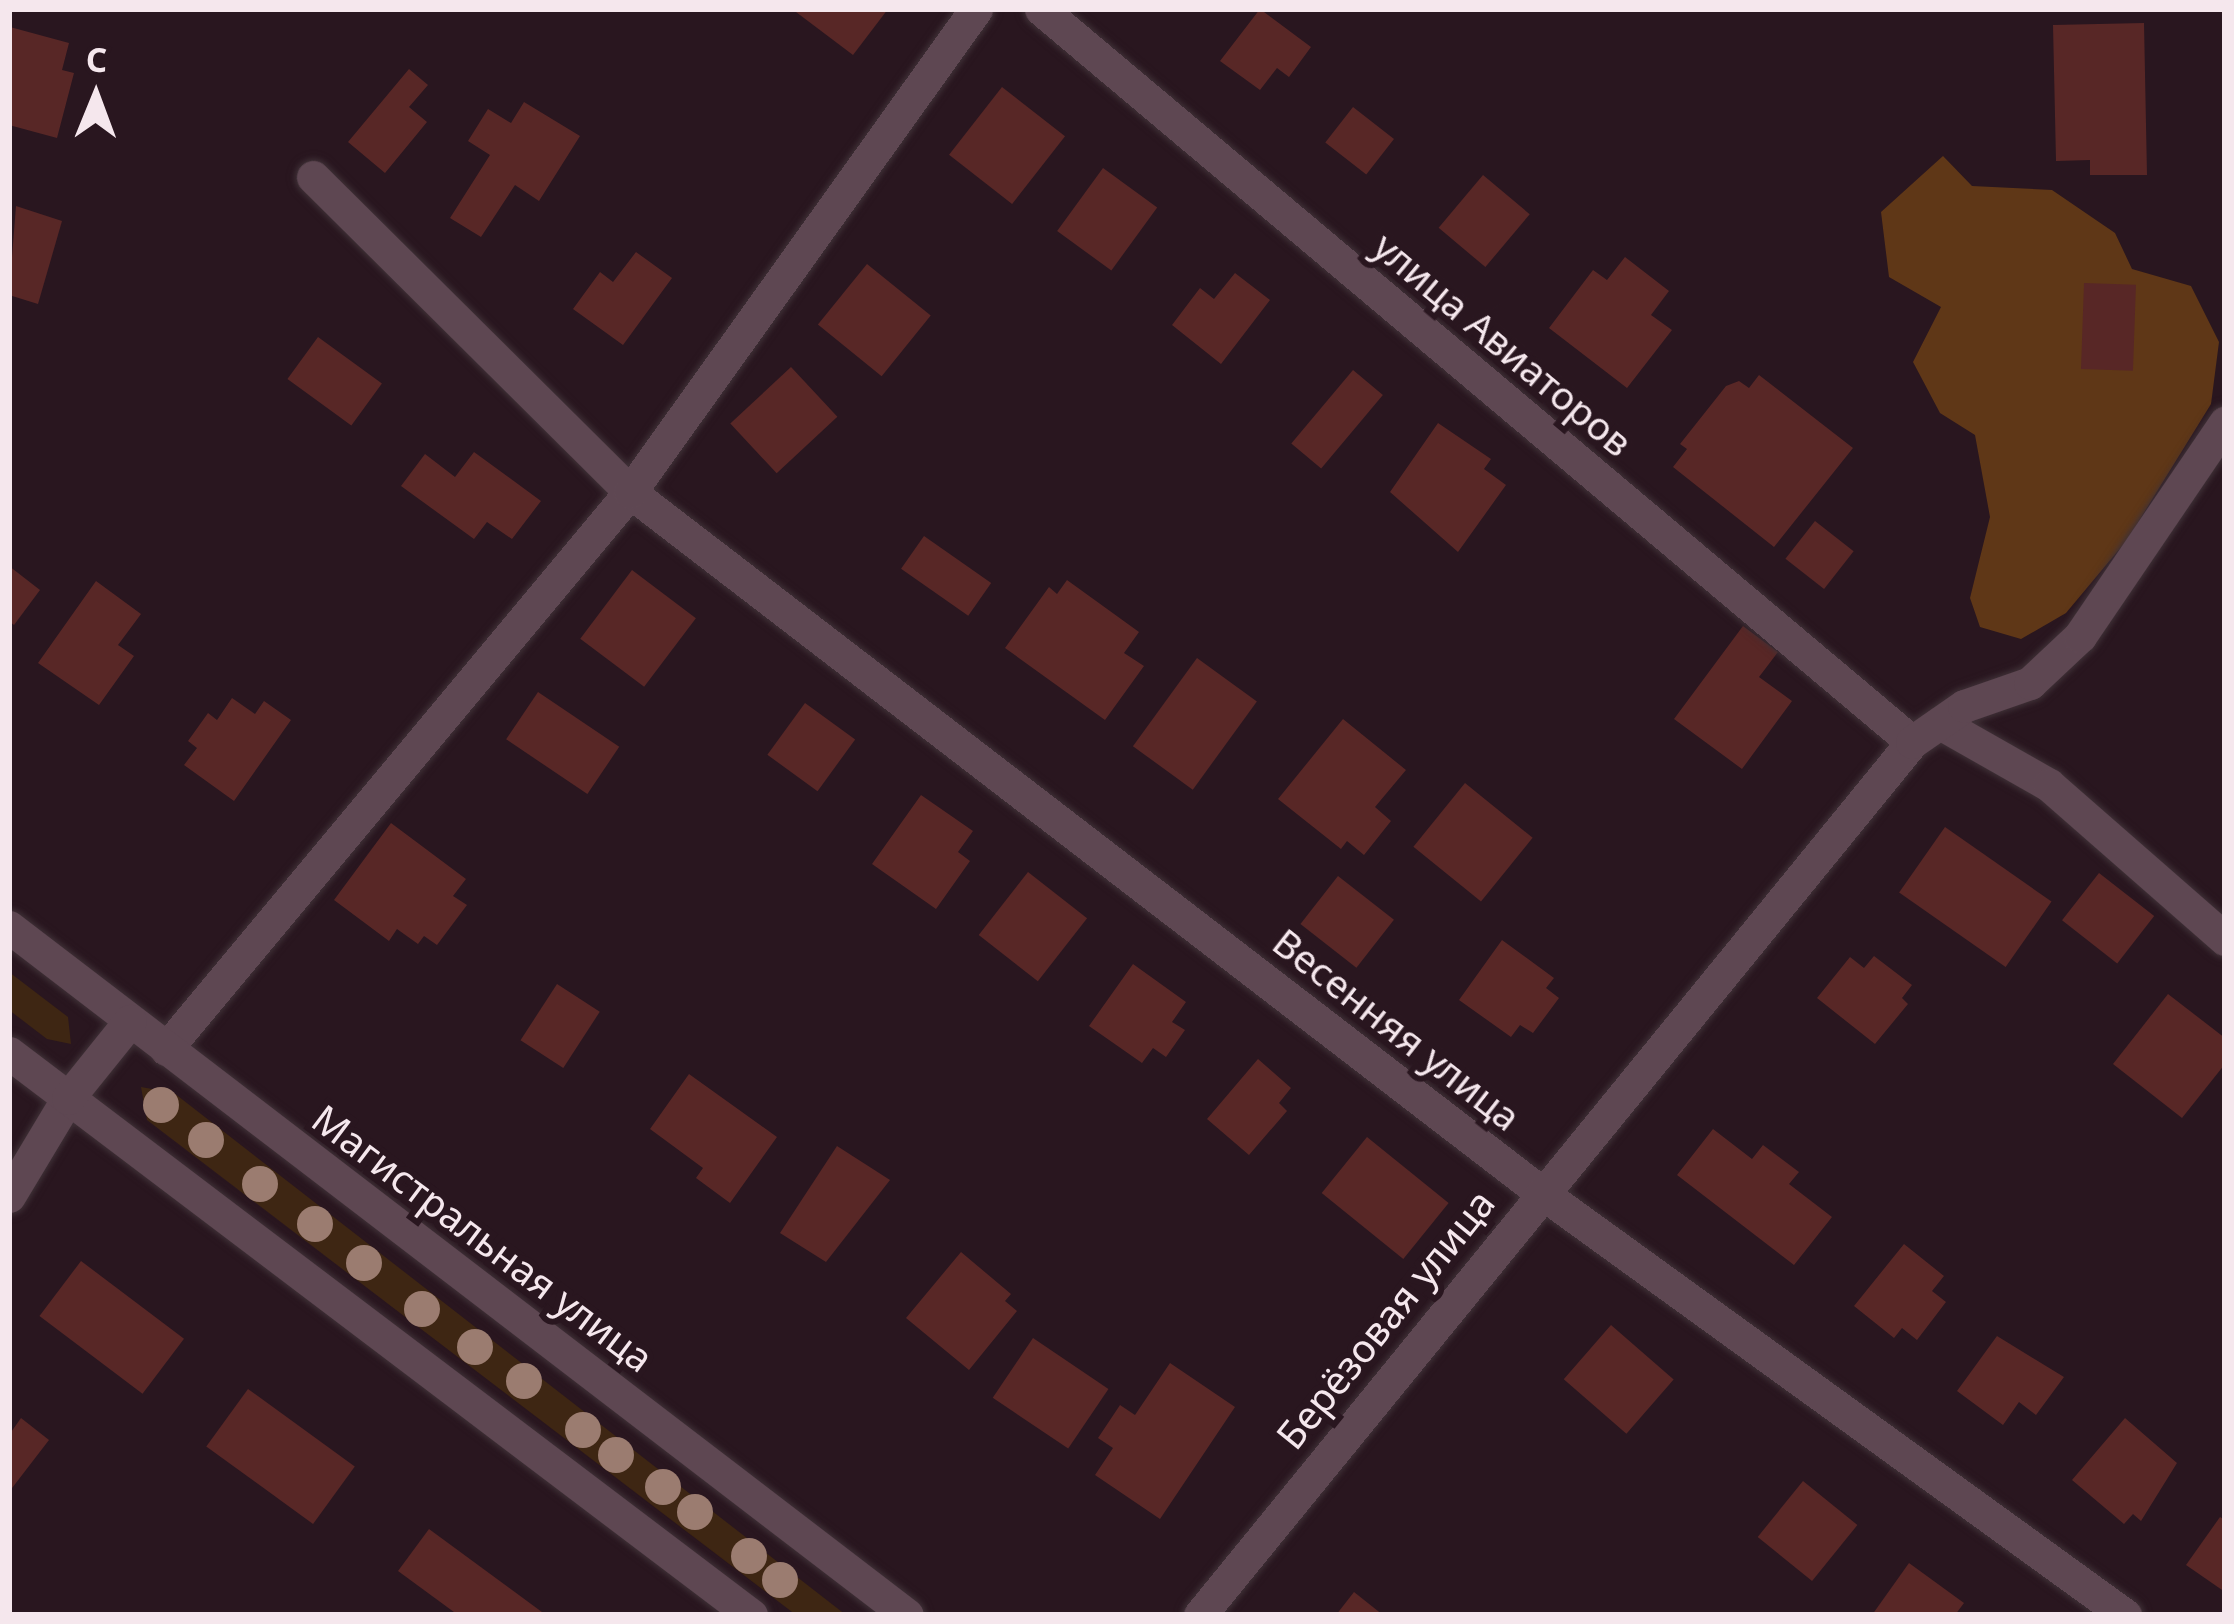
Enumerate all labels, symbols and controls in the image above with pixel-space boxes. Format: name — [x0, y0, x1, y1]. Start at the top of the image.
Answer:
north arrow — [36, 36, 156, 156]
text: С — [86, 37, 108, 82]
street label: улица Авиаторов — [1364, 222, 1642, 466]
street label: Весенняя улица — [1264, 918, 1530, 1140]
street label: Магистральная улица — [304, 1095, 662, 1381]
street label: Берёзовая улица — [1266, 1180, 1504, 1458]

